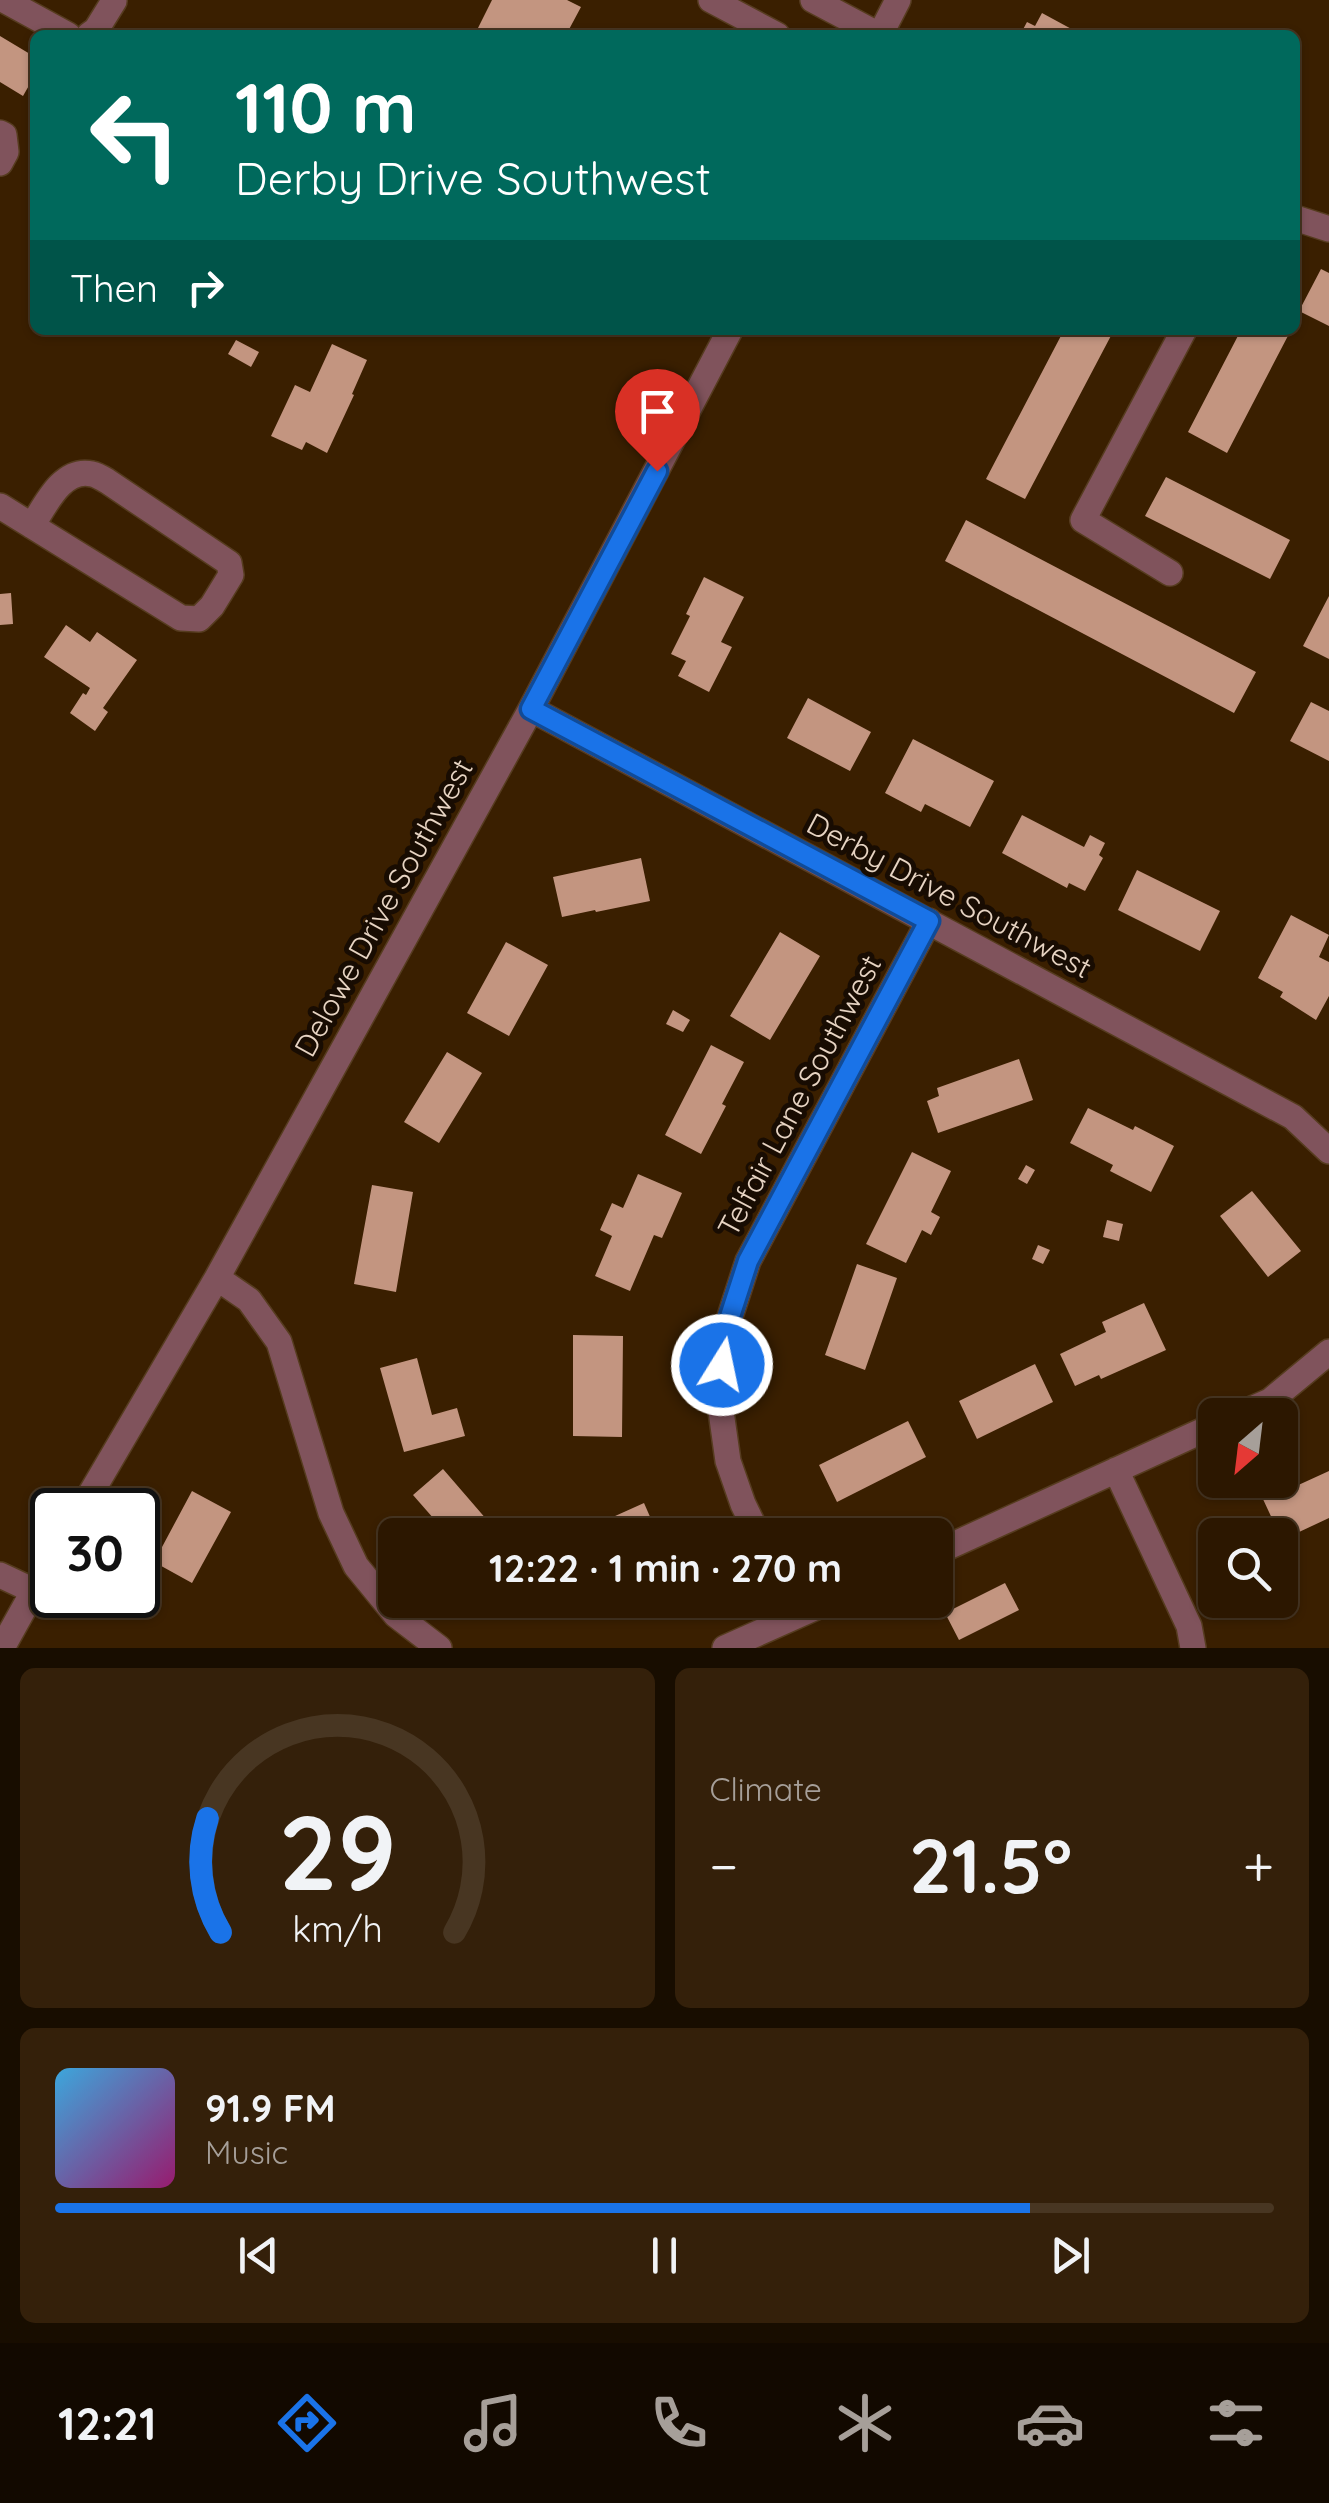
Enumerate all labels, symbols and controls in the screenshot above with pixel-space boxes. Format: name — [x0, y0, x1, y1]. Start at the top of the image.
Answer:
text: 110 m — [235, 63, 417, 151]
icon: left — [70, 70, 200, 200]
text: Derby Drive Southwest — [235, 150, 711, 206]
icon: right — [178, 260, 233, 315]
text: Then — [70, 264, 158, 312]
pin — [615, 369, 700, 472]
icon: arrive — [630, 384, 685, 439]
street label: Delowe Drive Southwest — [285, 752, 481, 1063]
street label: Derby Drive Southwest — [801, 804, 1098, 986]
street label: Telfair Lane Southwest — [709, 948, 889, 1243]
position arrow — [670, 1313, 774, 1417]
north arrow — [1198, 1398, 1298, 1498]
map controls — [1198, 1398, 1298, 1618]
speed limit sign: 30 — [30, 1488, 160, 1618]
button: search — [1198, 1518, 1298, 1618]
text: 12:22 · 1 min · 270 m — [489, 1544, 842, 1592]
text: Climate — [710, 1769, 822, 1809]
text: 29 — [278, 1786, 396, 1916]
text: 21.5° — [909, 1818, 1072, 1912]
text: − — [710, 1831, 738, 1900]
text: + — [1243, 1831, 1274, 1900]
text: km/h — [292, 1906, 383, 1951]
text: 91.9 FM — [205, 2084, 336, 2132]
text: Music — [205, 2132, 288, 2172]
icon: previous — [231, 2228, 286, 2283]
icon: pause — [637, 2228, 692, 2283]
icon: next — [1043, 2228, 1098, 2283]
icon: directions — [272, 2388, 342, 2458]
icon: music — [458, 2388, 528, 2458]
icon: phone — [644, 2388, 714, 2458]
icon: climate — [830, 2388, 900, 2458]
icon: car — [1015, 2388, 1085, 2458]
icon: filters — [1201, 2388, 1271, 2458]
text: 12:21 — [58, 2395, 156, 2451]

